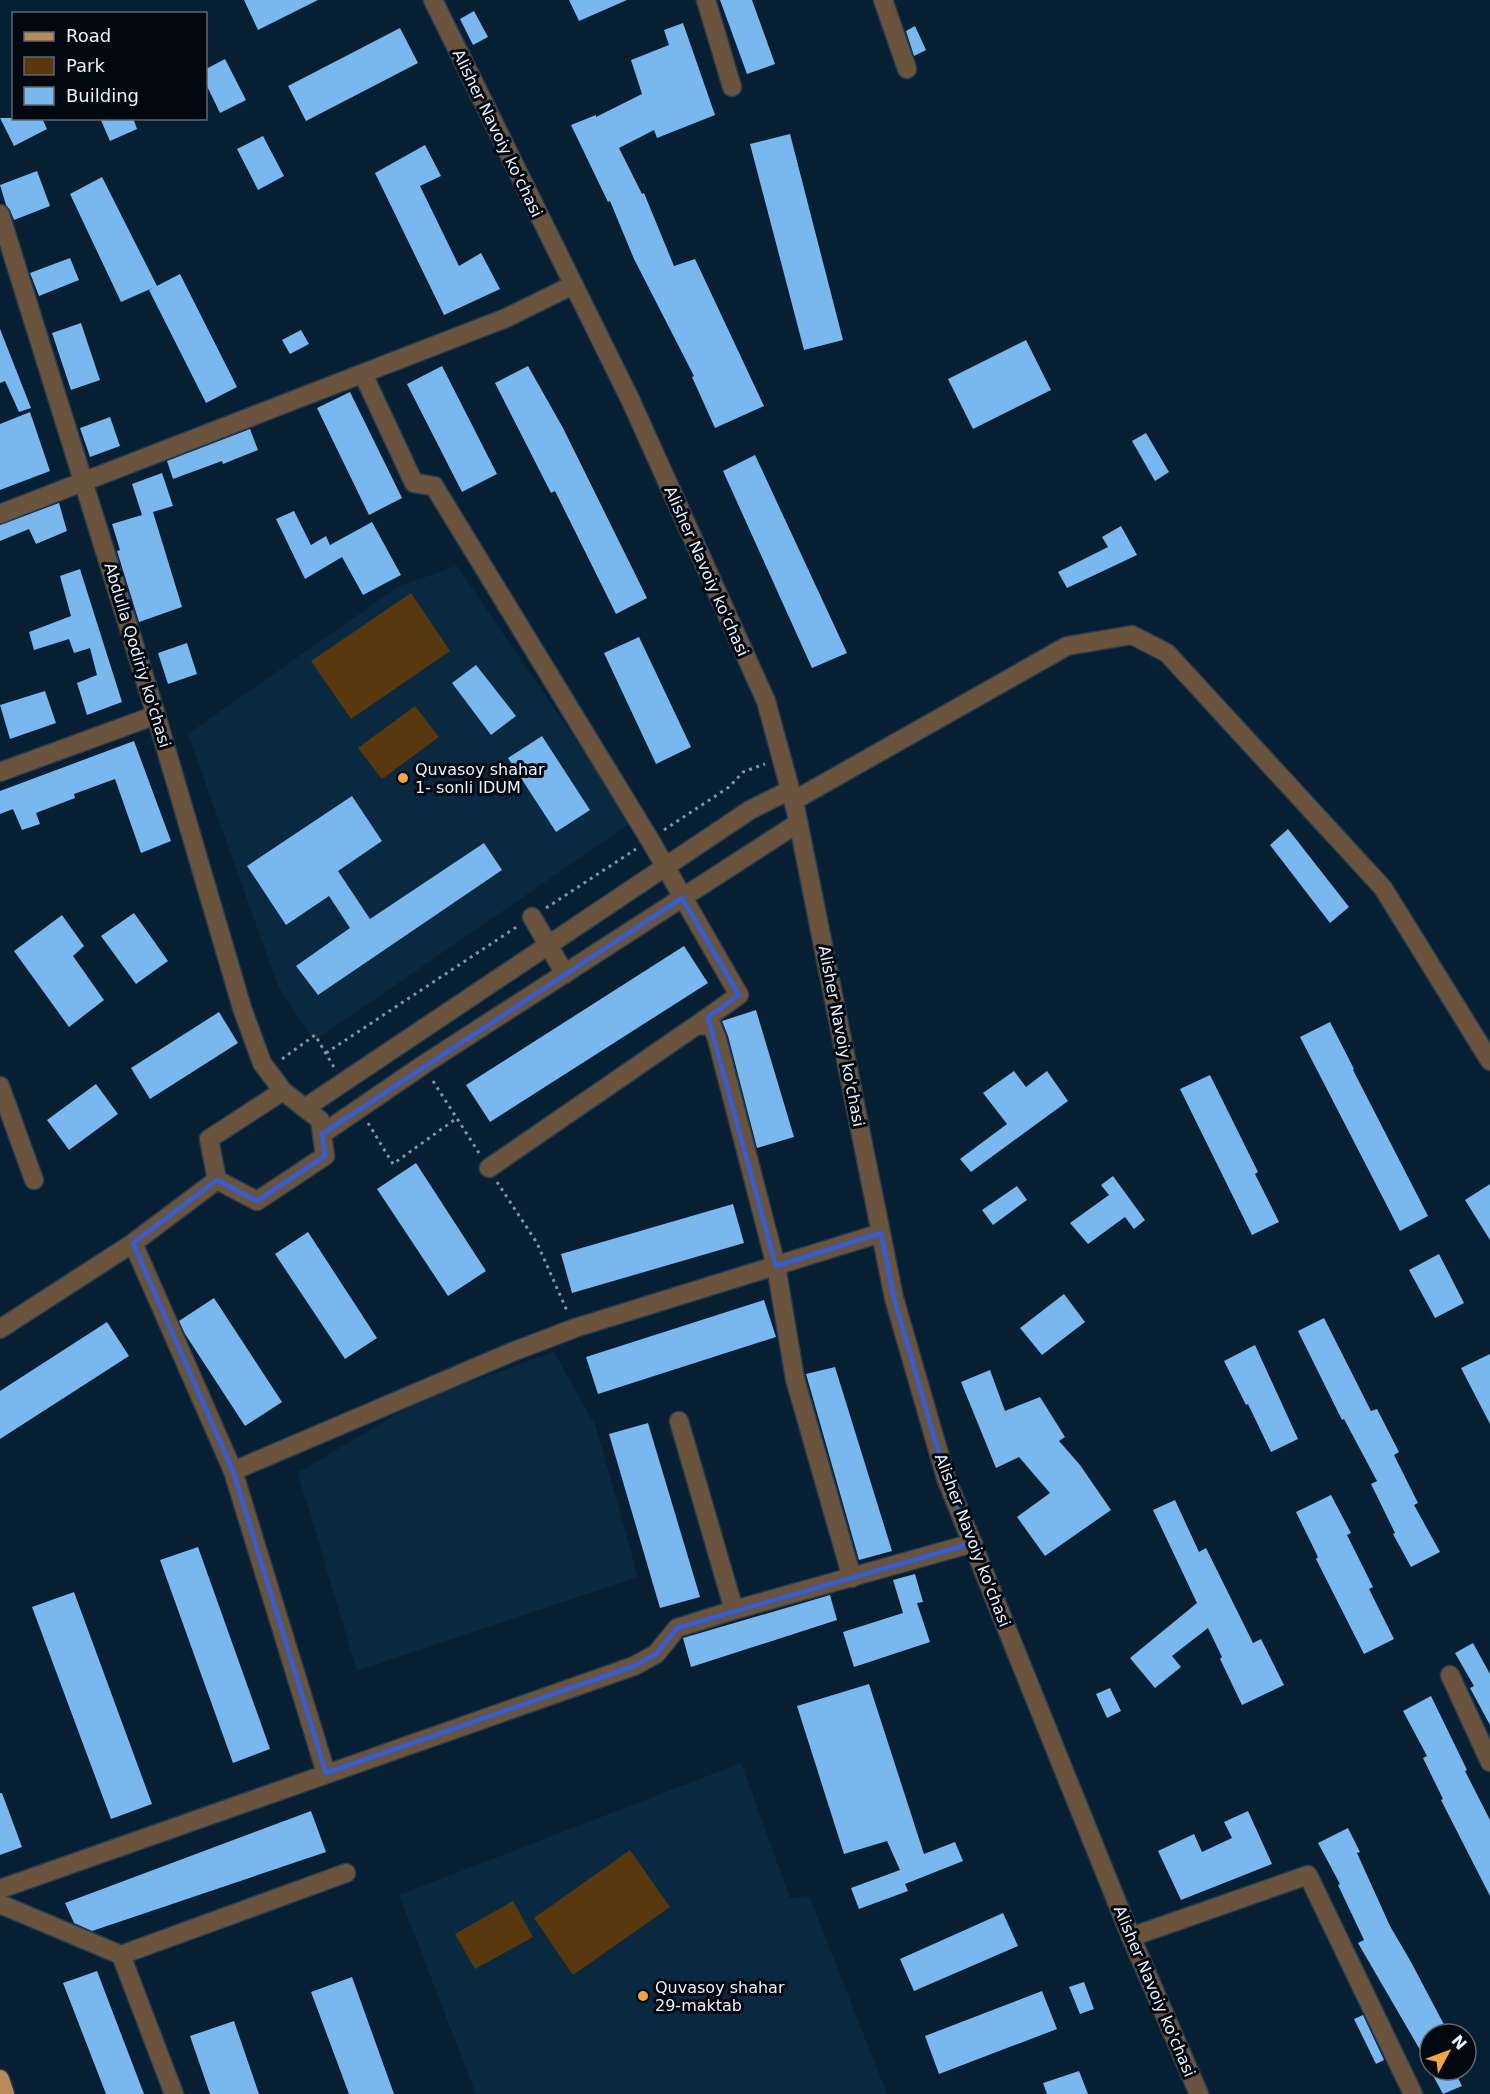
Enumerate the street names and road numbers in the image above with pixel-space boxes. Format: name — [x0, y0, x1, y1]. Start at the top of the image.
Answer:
street label: Alisher Navoiy ko'chasi — [449, 46, 546, 220]
street label: Alisher Navoiy ko'chasi — [660, 483, 753, 659]
street label: Abdulla Qodiriy ko'chasi — [100, 560, 175, 750]
street label: Alisher Navoiy ko'chasi — [815, 944, 868, 1128]
street label: Alisher Navoiy ko'chasi — [931, 1451, 1014, 1630]
street label: Alisher Navoiy ko'chasi — [1110, 1903, 1199, 2080]

